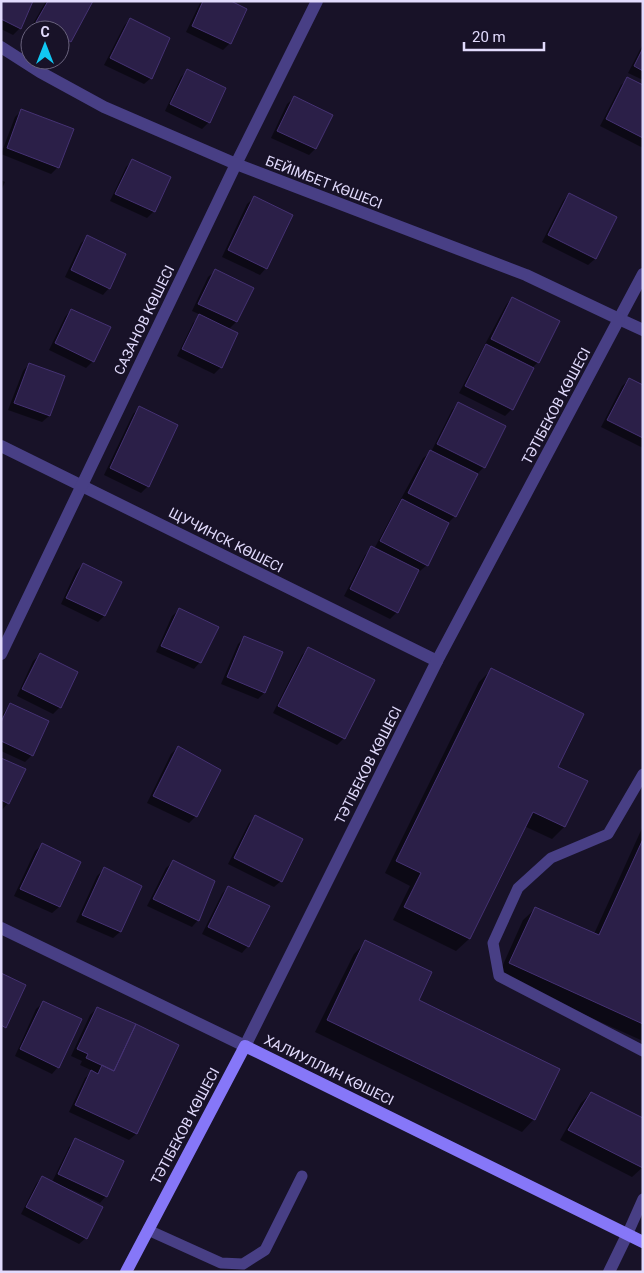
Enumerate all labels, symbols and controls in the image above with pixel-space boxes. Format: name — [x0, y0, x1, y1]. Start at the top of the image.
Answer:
north arrow — [20, 20, 70, 70]
scale bar — [464, 20, 544, 52]
text: С — [40, 24, 50, 40]
text: 20 m — [472, 28, 506, 46]
street label: БЕЙІМБЕТ КӨШЕСІ — [263, 152, 385, 212]
street label: САЗАНОВ КӨШЕСІ — [111, 263, 177, 377]
street label: ТӘТІБЕКОВ КӨШЕСІ — [519, 345, 593, 467]
street label: ЩУЧИНСК КӨШЕСІ — [166, 504, 286, 576]
street label: ТӘТІБЕКОВ КӨШЕСІ — [331, 704, 405, 826]
street label: ХАЛИУЛЛИН КӨШЕСІ — [262, 1032, 396, 1108]
street label: ТӘТІБЕКОВ КӨШЕСІ — [148, 1065, 222, 1187]

